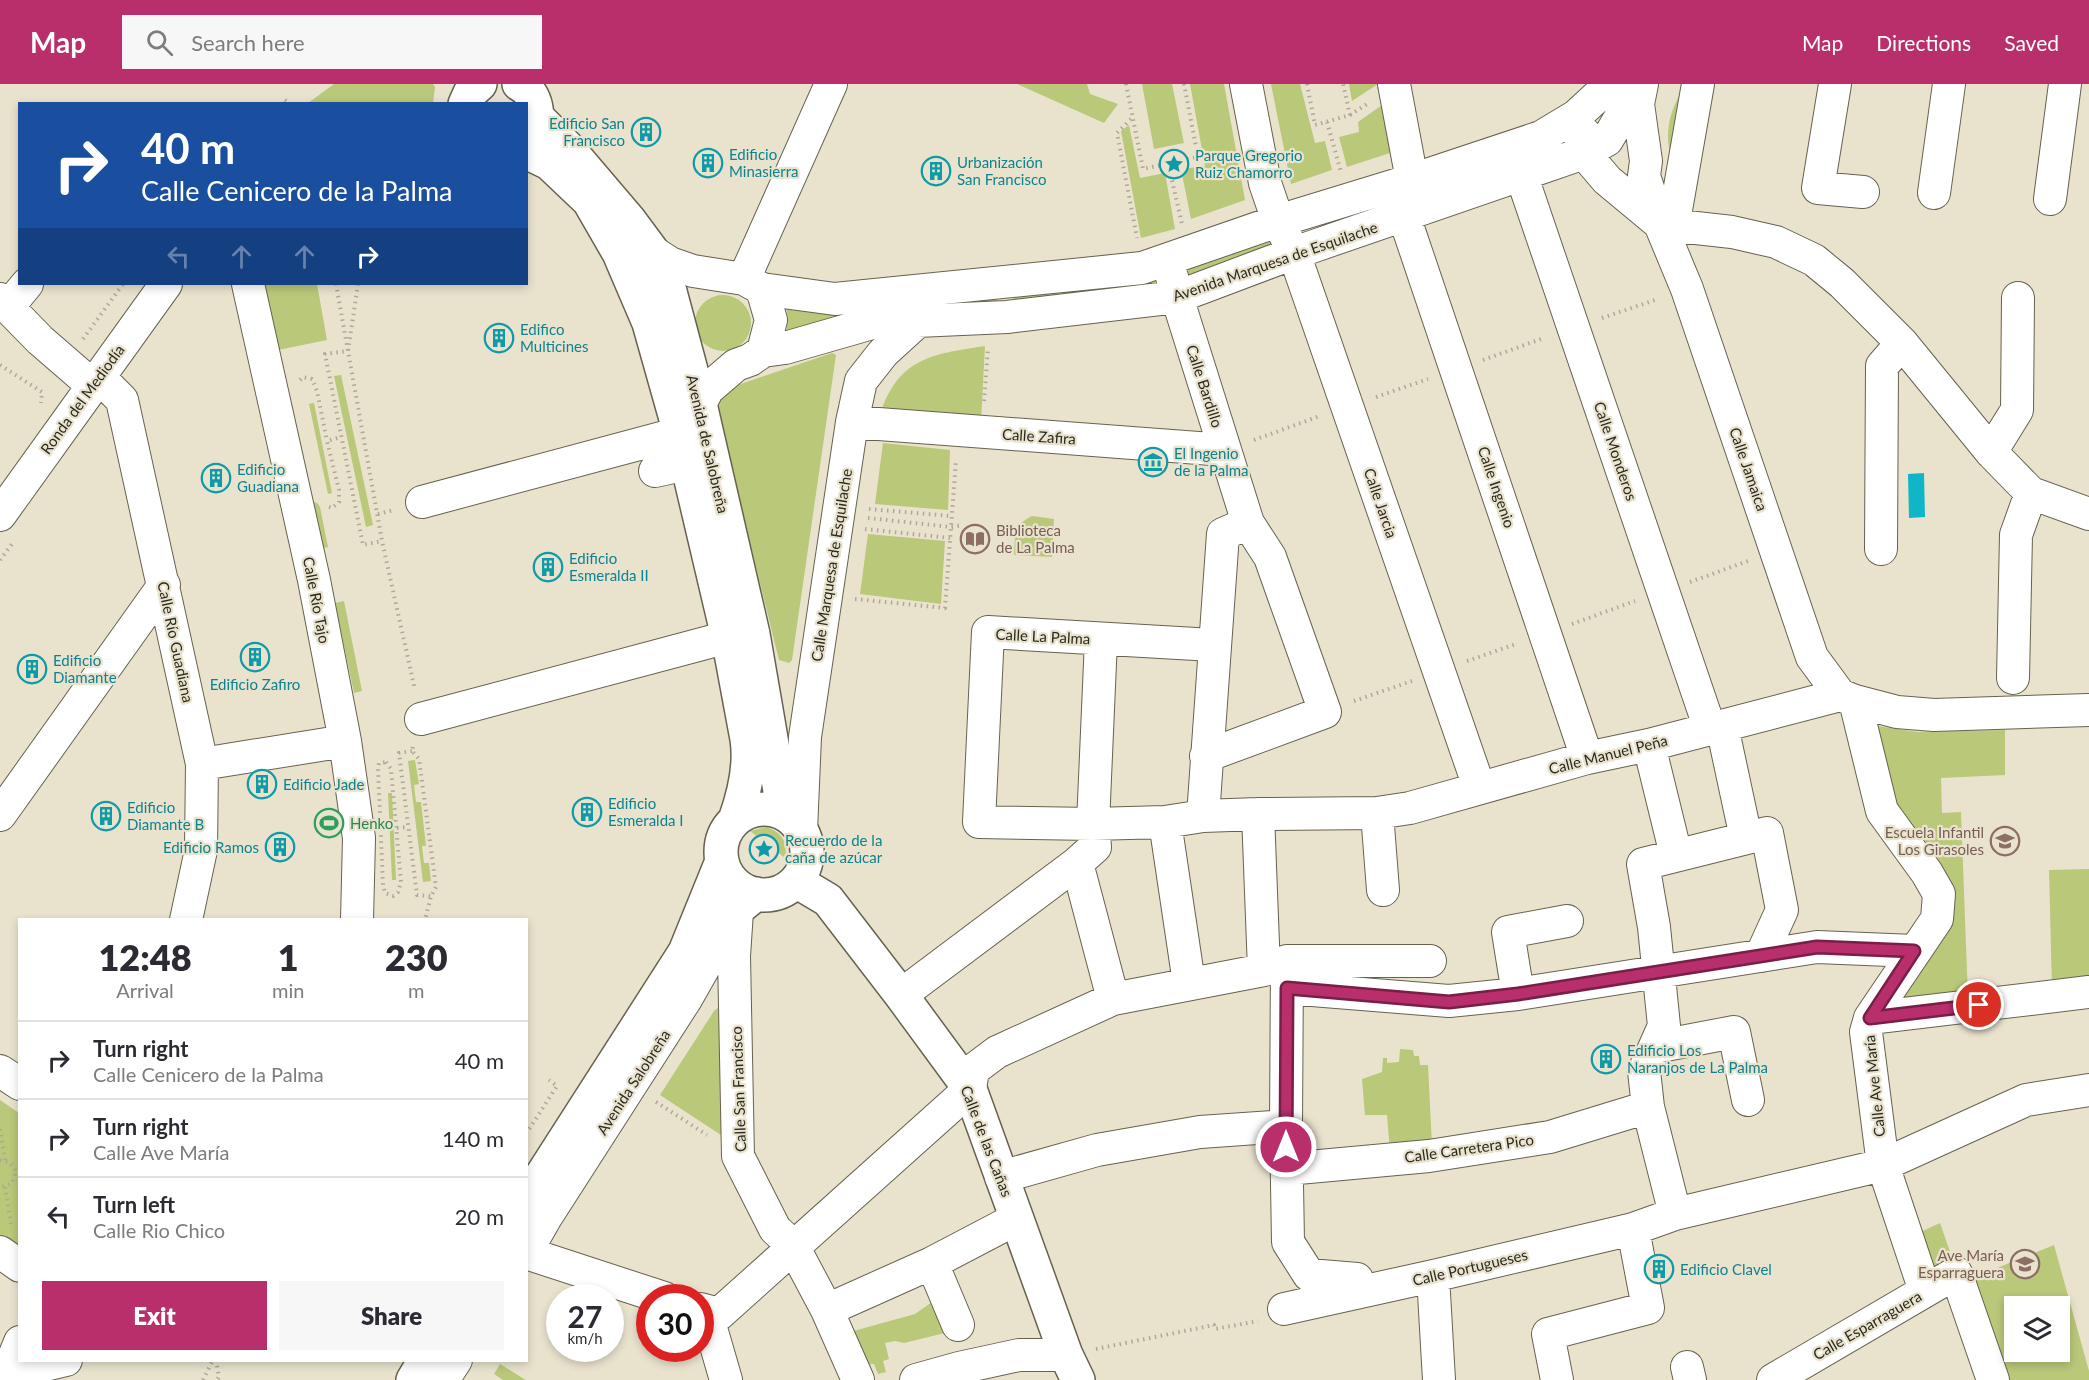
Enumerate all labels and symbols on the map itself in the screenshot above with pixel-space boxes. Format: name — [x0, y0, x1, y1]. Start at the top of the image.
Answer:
place label: Edificio San Francisco — [549, 114, 625, 149]
building icon: Edificio San Francisco — [630, 116, 662, 148]
place label: Edificio Minasierra — [729, 145, 799, 180]
place label: Parque Gregorio Ruiz Chamorro — [1195, 146, 1303, 181]
building icon: Edificio Minasierra — [692, 147, 724, 179]
place icon: Parque Gregorio Ruiz Chamorro — [1158, 148, 1190, 180]
place label: Urbanización San Francisco — [957, 153, 1047, 188]
building icon: Urbanización San Francisco — [920, 155, 952, 187]
street label: Avenida Marquesa de Esquilache — [1170, 217, 1380, 305]
place label: Edifico Multicines — [520, 320, 588, 355]
building icon: Edifico Multicines — [483, 322, 515, 354]
street label: Ronda del Mediodía — [36, 341, 128, 457]
street label: Calle Bardillo — [1183, 342, 1227, 430]
street label: Avenida de Salobreña — [683, 373, 733, 515]
street label: Calle Monderos — [1591, 399, 1641, 503]
street label: Calle Zafira — [1001, 424, 1077, 448]
street label: Calle Jamaica — [1726, 425, 1772, 513]
place label: El Ingenio de la Palma — [1174, 444, 1249, 479]
street label: Calle Ingenio — [1475, 444, 1519, 530]
museum icon: El Ingenio de la Palma — [1137, 446, 1169, 478]
place label: Edificio Guadiana — [237, 460, 299, 495]
building icon: Edificio Guadiana — [200, 462, 232, 494]
street label: Calle Jarcia — [1361, 466, 1401, 540]
street label: Calle Marquesa de Esquilache — [807, 467, 855, 663]
place label: Biblioteca de La Palma — [996, 521, 1075, 556]
library icon: Biblioteca de La Palma — [959, 523, 991, 555]
place label: Edificio Esmeralda II — [569, 549, 649, 584]
building icon: Edificio Esmeralda II — [532, 551, 564, 583]
street label: Calle Río Tajo — [300, 555, 334, 645]
street label: Calle Río Guadiana — [154, 580, 198, 704]
street label: Calle La Palma — [995, 625, 1091, 647]
building icon: Edificio Zafiro — [239, 641, 271, 673]
place label: Edificio Diamante — [53, 651, 117, 686]
building icon: Edificio Diamante — [16, 653, 48, 685]
place label: Edificio Zafiro — [210, 675, 300, 693]
street label: Calle Manuel Peña — [1547, 731, 1669, 777]
building icon: Edificio Jade — [246, 768, 278, 800]
place label: Edificio Jade — [283, 775, 364, 793]
place label: Edificio Esmeralda I — [608, 794, 684, 829]
building icon: Edificio Esmeralda I — [571, 796, 603, 828]
place label: Edificio Diamante B — [127, 798, 204, 833]
building icon: Edificio Diamante B — [90, 800, 122, 832]
sports icon: Henko — [313, 807, 345, 839]
place label: Henko — [350, 814, 393, 832]
place label: Escuela Infantil Los Girasoles — [1885, 823, 1984, 858]
school or university icon: Escuela Infantil Los Girasoles — [1989, 825, 2021, 857]
building icon: Edificio Ramos — [264, 831, 296, 863]
place label: Recuerdo de la caña de azúcar — [785, 831, 883, 866]
place icon: Recuerdo de la caña de azúcar — [748, 833, 780, 865]
place label: Edificio Ramos — [163, 838, 259, 856]
pin — [1953, 979, 2004, 1030]
street label: Avenida Salobreña — [592, 1026, 674, 1138]
street label: Calle San Francisco — [727, 1026, 749, 1152]
street label: Calle Ave María — [1860, 1034, 1888, 1138]
place label: Edificio Los Naranjos de La Palma — [1627, 1041, 1768, 1076]
building icon: Edificio Los Naranjos de La Palma — [1590, 1043, 1622, 1075]
street label: Calle de las Cañas — [958, 1083, 1016, 1199]
position arrow — [1254, 1115, 1318, 1179]
street label: Calle Carretera Pico — [1403, 1130, 1535, 1166]
street label: Calle Portugueses — [1411, 1245, 1529, 1289]
place label: Ave María Esparraguera — [1918, 1246, 2004, 1281]
school or university icon: Ave María Esparraguera — [2009, 1248, 2041, 1280]
building icon: Edificio Clavel — [1643, 1253, 1675, 1285]
place label: Edificio Clavel — [1680, 1260, 1772, 1278]
speed limit sign: 30 — [636, 1284, 714, 1362]
street label: Calle Esparraguera — [1810, 1287, 1924, 1363]

